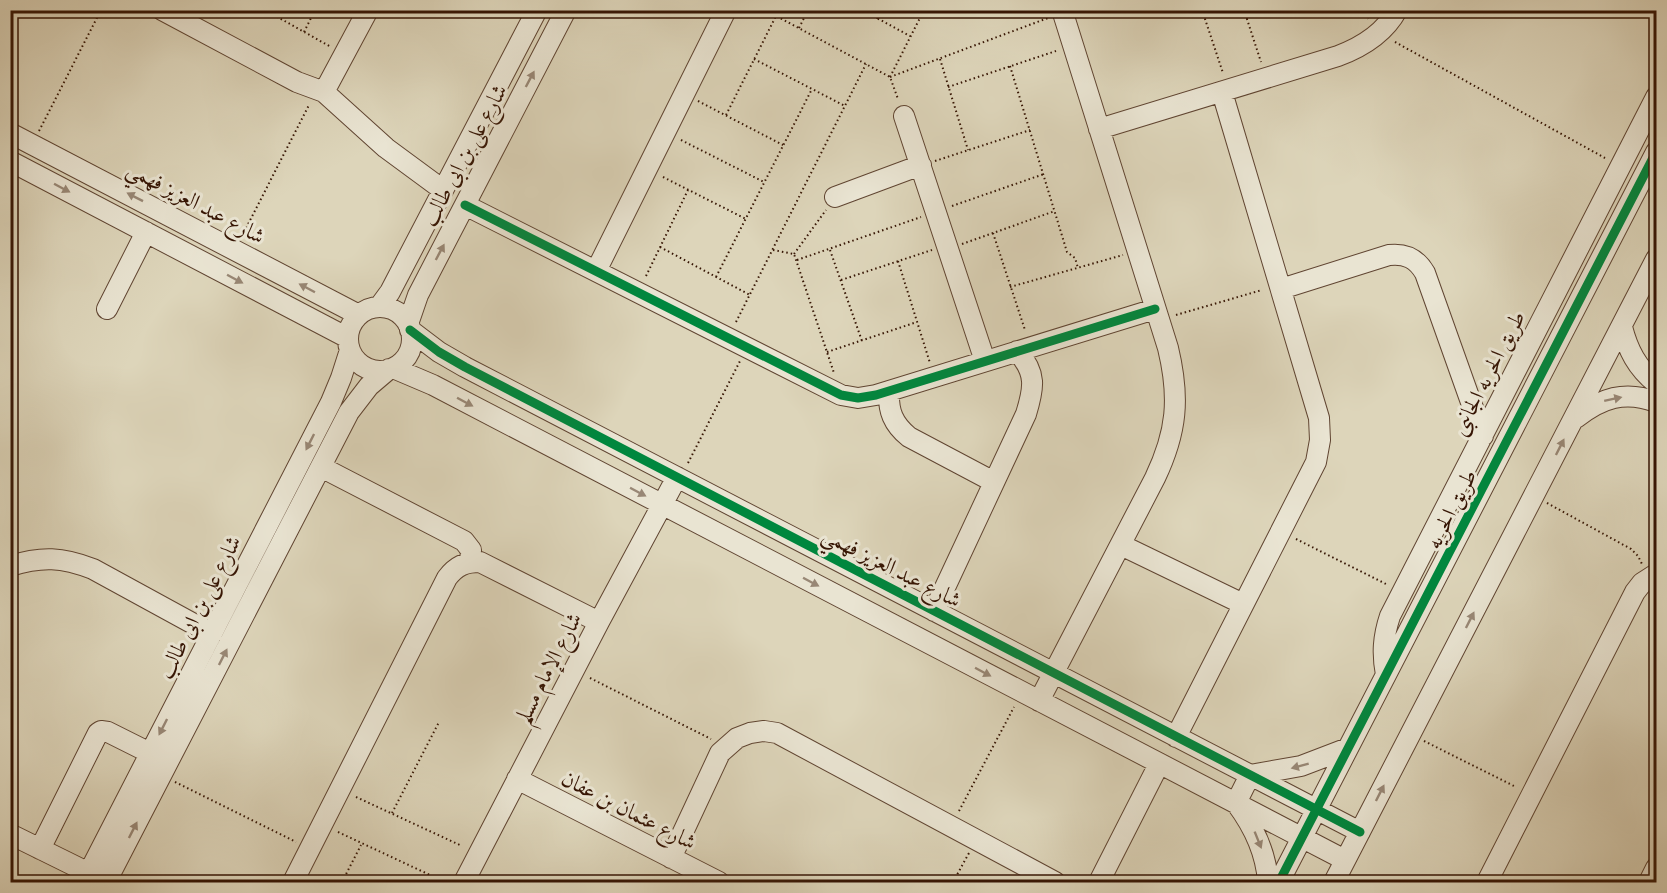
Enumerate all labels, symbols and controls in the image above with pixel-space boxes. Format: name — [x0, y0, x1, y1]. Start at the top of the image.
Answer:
one-way arrow — [526, 71, 535, 88]
street label: شارع على بن ابى طالب — [414, 79, 517, 233]
street label: شارع عبد العزيز فهمي — [119, 153, 270, 256]
one-way arrow — [54, 184, 71, 193]
one-way arrow — [126, 192, 143, 202]
one-way arrow — [435, 243, 445, 260]
one-way arrow — [227, 274, 244, 284]
one-way arrow — [299, 283, 316, 292]
street label: طريق الحريه الجانبى — [1444, 306, 1534, 441]
one-way arrow — [1604, 394, 1623, 403]
one-way arrow — [456, 397, 473, 406]
one-way arrow — [306, 433, 316, 451]
one-way arrow — [1554, 438, 1564, 456]
street label: طريق الحريه — [1419, 464, 1483, 554]
one-way arrow — [629, 487, 646, 497]
street label: شارع عبد العزيز فهمي — [815, 520, 966, 620]
street label: شارع على بن ابى طالب — [150, 530, 251, 685]
one-way arrow — [802, 577, 819, 587]
street label: شارع الإمام مسلم — [508, 607, 596, 732]
one-way arrow — [1465, 611, 1475, 628]
one-way arrow — [218, 649, 227, 666]
one-way arrow — [975, 667, 992, 677]
one-way arrow — [159, 719, 168, 736]
one-way arrow — [1291, 762, 1309, 771]
street label: شارع عثمان بن عفان — [555, 763, 701, 860]
one-way arrow — [1375, 785, 1385, 802]
one-way arrow — [128, 822, 138, 839]
one-way arrow — [1253, 832, 1263, 850]

